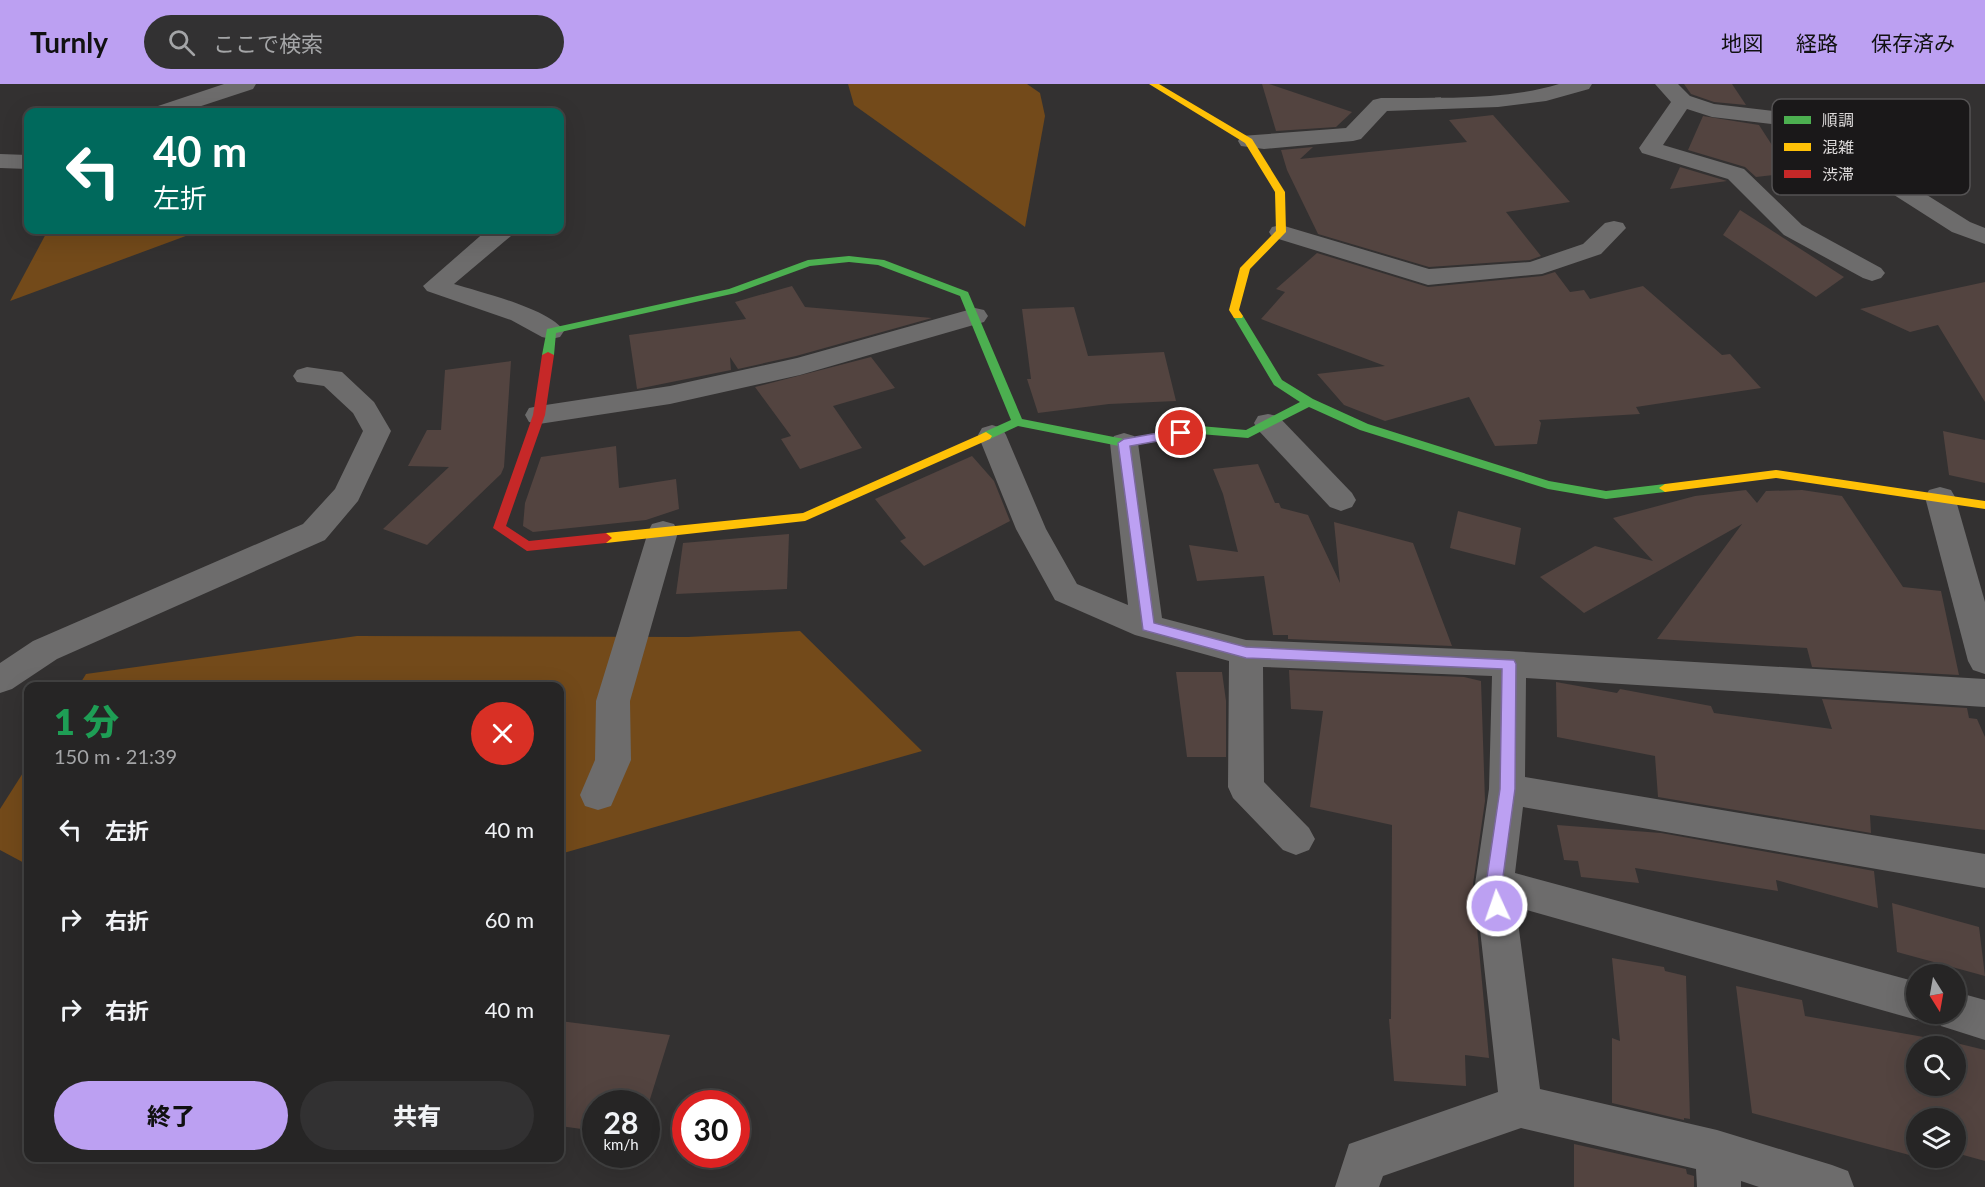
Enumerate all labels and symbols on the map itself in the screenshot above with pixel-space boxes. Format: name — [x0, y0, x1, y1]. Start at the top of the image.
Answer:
legend — [1772, 99, 1970, 195]
text: 順調 — [1822, 110, 1854, 129]
text: 混雑 — [1822, 137, 1854, 156]
text: 渋滞 — [1822, 164, 1854, 183]
pin — [1155, 407, 1206, 458]
position arrow — [1465, 874, 1529, 938]
north arrow — [1906, 964, 1966, 1024]
speed limit sign: 30 — [672, 1090, 750, 1168]

